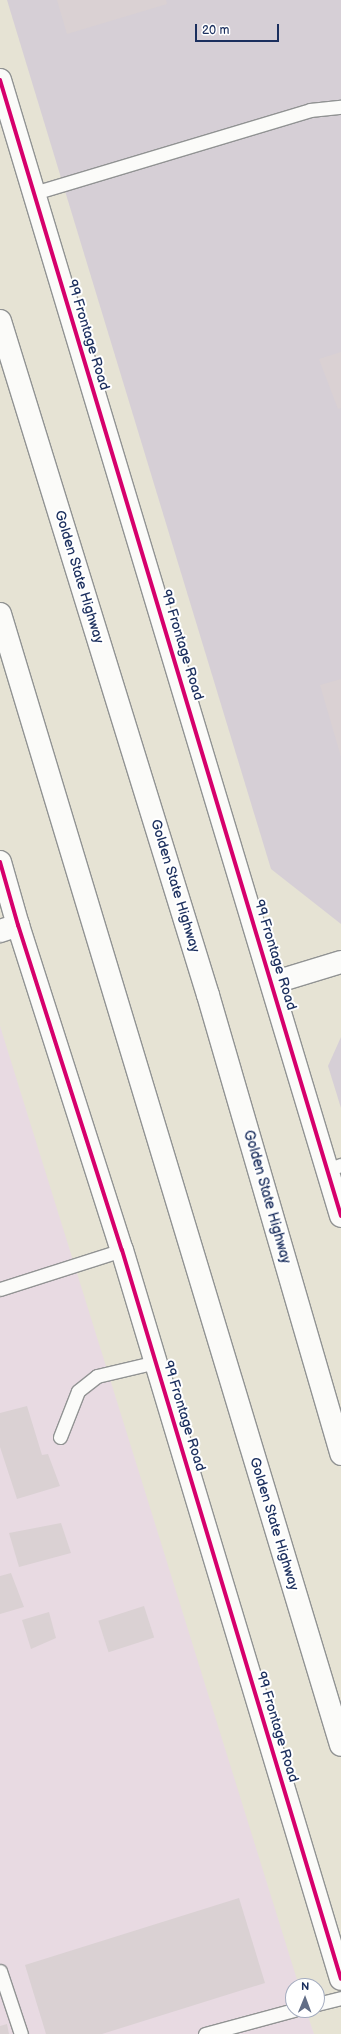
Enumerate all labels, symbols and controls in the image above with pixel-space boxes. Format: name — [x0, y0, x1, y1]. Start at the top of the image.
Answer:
scale bar — [197, 16, 281, 42]
text: 20 m — [202, 23, 229, 38]
street label: 99 Frontage Road — [63, 278, 113, 392]
street label: Golden State Highway — [51, 508, 107, 646]
street label: 99 Frontage Road — [157, 588, 207, 702]
street label: Golden State Highway — [147, 817, 203, 955]
street label: 99 Frontage Road — [250, 898, 300, 1012]
street label: Golden State Highway — [240, 1128, 294, 1266]
street label: 99 Frontage Road — [159, 1359, 209, 1473]
street label: Golden State Highway — [246, 1455, 302, 1593]
street label: 99 Frontage Road — [252, 1670, 302, 1784]
north arrow — [285, 1978, 325, 2018]
text: N — [301, 1980, 309, 1993]

